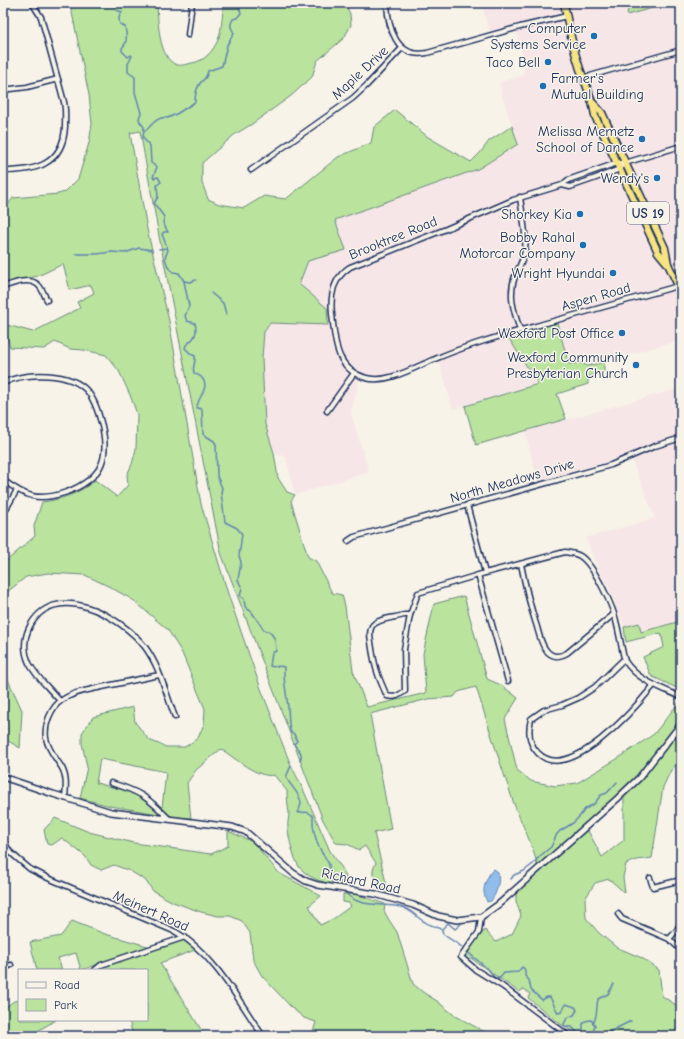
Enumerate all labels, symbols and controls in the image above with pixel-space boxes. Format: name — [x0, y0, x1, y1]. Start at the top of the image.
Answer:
place label: Computer Systems Service — [490, 20, 586, 53]
marker: Computer Systems Service — [589, 31, 599, 41]
street label: Maple Drive — [328, 42, 392, 104]
place label: Taco Bell — [486, 54, 540, 71]
marker: Taco Bell — [543, 57, 553, 67]
place label: Farmer's Mutual Building — [551, 70, 644, 103]
marker: Farmer's Mutual Building — [538, 81, 548, 91]
place label: Melissa Memetz School of Dance — [536, 123, 634, 156]
marker: Melissa Memetz School of Dance — [637, 134, 647, 144]
place label: Wendy's — [601, 170, 649, 187]
marker: Wendy's — [652, 173, 662, 183]
road number: US 19 — [627, 202, 669, 224]
place label: Shorkey Kia — [501, 206, 572, 223]
marker: Shorkey Kia — [575, 209, 585, 219]
street label: Brooktree Road — [346, 213, 440, 263]
place label: Bobby Rahal Motorcar Company — [459, 229, 576, 262]
marker: Bobby Rahal Motorcar Company — [578, 240, 588, 250]
place label: Wright Hyundai — [511, 265, 605, 282]
marker: Wright Hyundai — [608, 268, 618, 278]
street label: Aspen Road — [560, 279, 632, 315]
place label: Wexford Post Office — [498, 325, 614, 342]
marker: Wexford Post Office — [617, 328, 627, 338]
place label: Wexford Community Presbyterian Church — [507, 349, 629, 382]
marker: Wexford Community Presbyterian Church — [631, 360, 641, 370]
street label: North Meadows Drive — [448, 455, 576, 507]
street label: Richard Road — [320, 864, 402, 898]
street label: Meinert Road — [110, 887, 192, 935]
legend — [18, 969, 148, 1021]
text: Road — [54, 978, 80, 992]
text: Park — [54, 998, 77, 1012]

